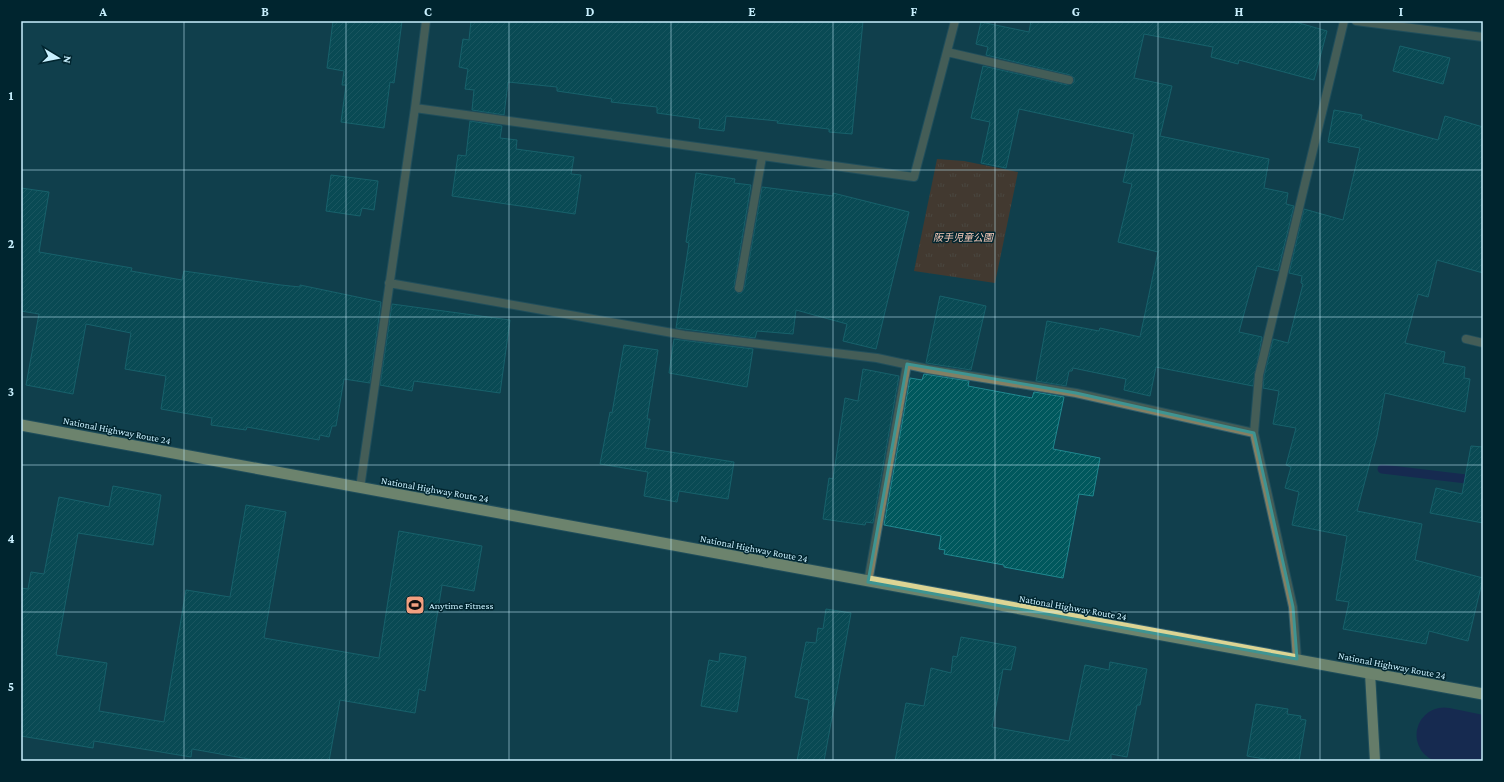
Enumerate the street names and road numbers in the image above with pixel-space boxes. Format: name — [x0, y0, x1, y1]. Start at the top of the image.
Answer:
street label: National Highway Route 24 — [62, 415, 172, 446]
street label: National Highway Route 24 — [380, 475, 490, 504]
street label: National Highway Route 24 — [699, 533, 809, 564]
street label: National Highway Route 24 — [1018, 593, 1128, 622]
street label: National Highway Route 24 — [1337, 650, 1447, 681]

